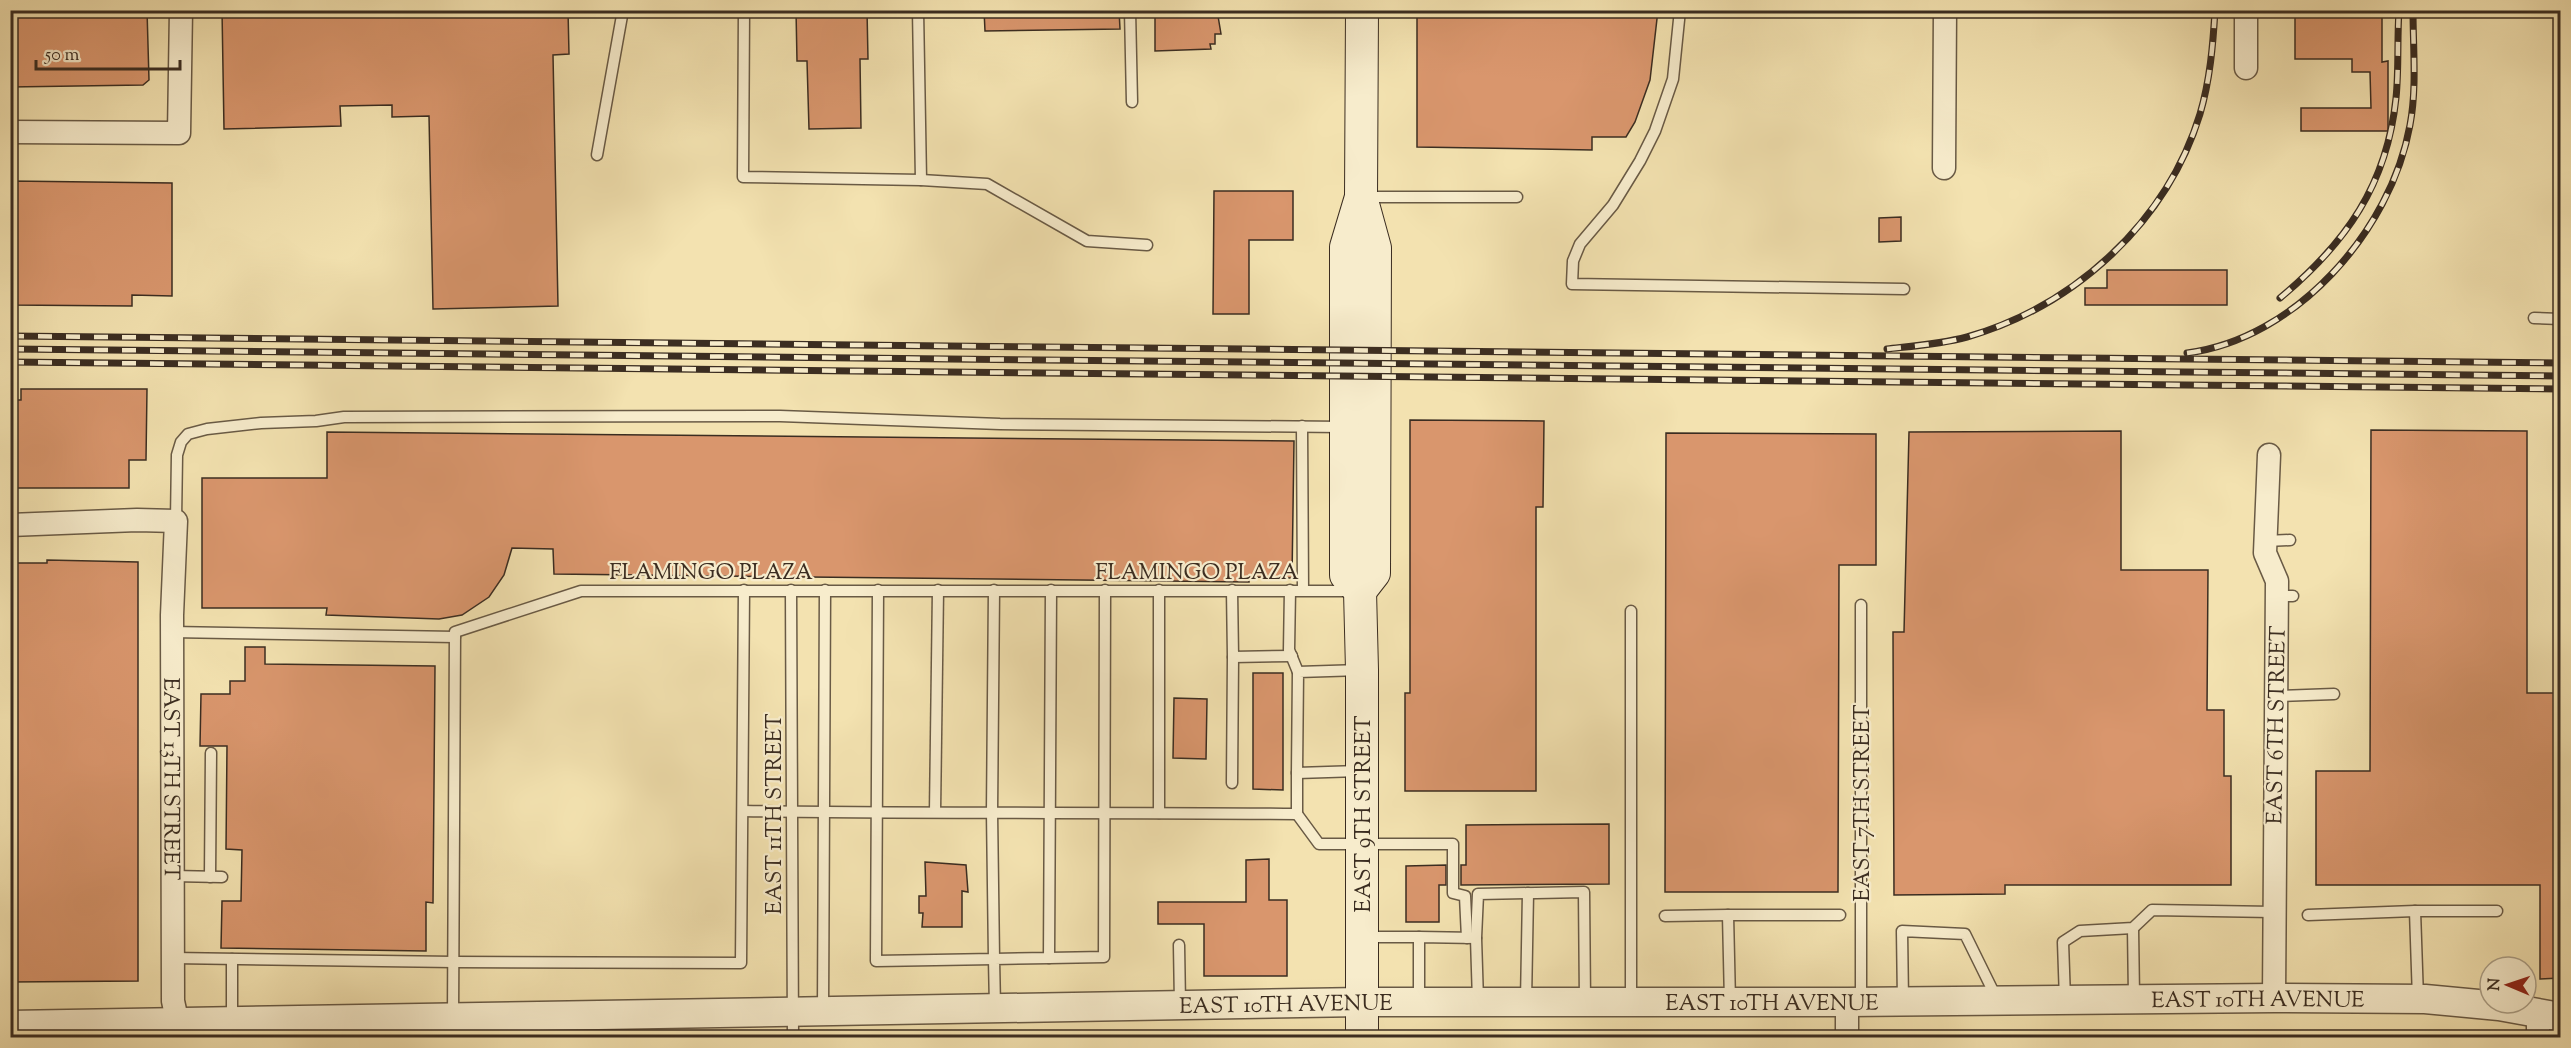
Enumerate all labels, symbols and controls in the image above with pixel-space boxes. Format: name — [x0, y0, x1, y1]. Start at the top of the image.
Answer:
scale bar — [36, 33, 180, 71]
text: 50 m — [44, 43, 80, 69]
street label: FLAMINGO PLAZA — [609, 558, 813, 590]
street label: FLAMINGO PLAZA — [1095, 558, 1299, 590]
street label: EAST 6TH STREET — [2260, 625, 2296, 825]
street label: EAST 13TH STREET — [153, 677, 186, 881]
street label: EAST 7TH STREET — [1848, 704, 1880, 902]
street label: EAST 11TH STREET — [760, 713, 792, 915]
street label: EAST 9TH STREET — [1349, 715, 1381, 912]
north arrow — [2478, 955, 2538, 1015]
text: N — [2484, 978, 2507, 991]
street label: EAST 10TH AVENUE — [2151, 985, 2365, 1018]
street label: EAST 10TH AVENUE — [1179, 989, 1392, 1024]
street label: EAST 10TH AVENUE — [1665, 989, 1879, 1021]

